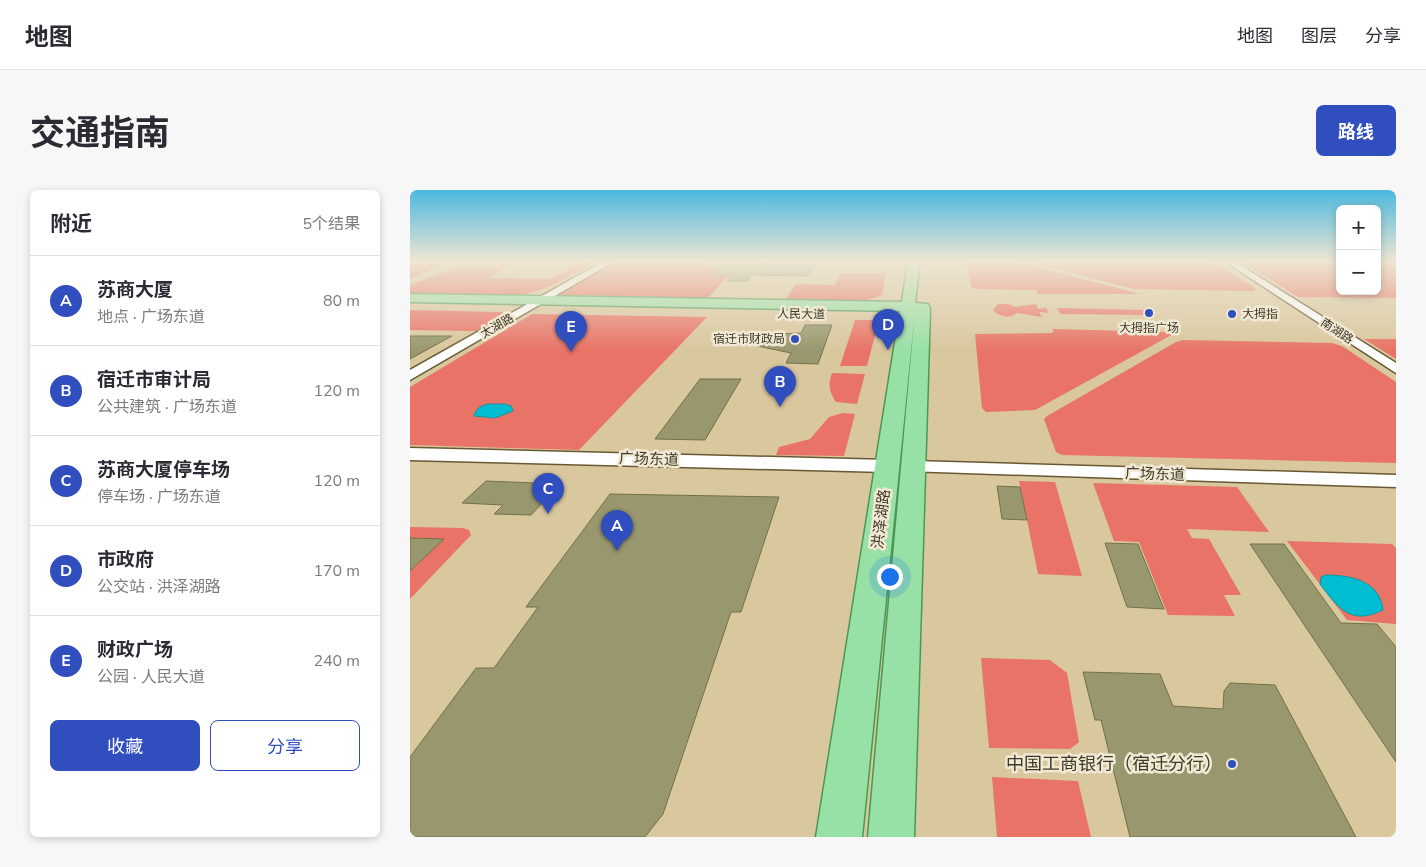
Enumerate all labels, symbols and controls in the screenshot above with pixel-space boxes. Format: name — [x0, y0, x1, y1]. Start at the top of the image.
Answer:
text: 地图 — [25, 21, 73, 53]
text: 地图 — [1237, 24, 1273, 48]
text: 图层 — [1301, 24, 1337, 48]
text: 分享 — [1365, 24, 1401, 48]
button: 路线 — [1316, 105, 1396, 156]
text: 交通指南 — [30, 110, 170, 157]
map controls — [1336, 205, 1381, 295]
button: + — [1336, 205, 1381, 250]
text: 附近 — [50, 210, 92, 238]
text: 5个结果 — [302, 213, 360, 235]
button: − — [1336, 250, 1381, 295]
text: 苏商大厦 — [97, 277, 173, 303]
text: A — [60, 290, 72, 312]
text: 80 m — [323, 290, 360, 312]
text: 地点 · 广场东道 — [97, 306, 205, 328]
street label: 人民大道 — [777, 306, 825, 322]
place label: 大拇指 — [1242, 306, 1278, 322]
marker: 大拇指广场 — [1143, 307, 1155, 319]
marker: 大拇指 — [1226, 308, 1238, 320]
pin: D — [872, 309, 904, 350]
street label: 太湖路 — [477, 310, 517, 342]
pin: E — [555, 311, 587, 352]
street label: 南湖路 — [1318, 314, 1356, 348]
place label: 大拇指广场 — [1119, 320, 1179, 336]
place label: 宿迁市财政局 — [713, 331, 785, 347]
marker: 宿迁市财政局 — [789, 333, 801, 345]
pin: B — [764, 366, 796, 407]
text: 宿迁市审计局 — [97, 367, 211, 393]
text: B — [60, 380, 72, 402]
text: 120 m — [313, 380, 360, 402]
text: 公共建筑 · 广场东道 — [97, 396, 237, 418]
street label: 广场东道 — [619, 448, 679, 470]
text: 苏商大厦停车场 — [97, 457, 230, 483]
street label: 广场东道 — [1125, 463, 1185, 485]
text: C — [61, 470, 71, 492]
text: 120 m — [313, 470, 360, 492]
pin: C — [532, 473, 564, 514]
text: 停车场 · 广场东道 — [97, 486, 221, 508]
street label: 洪泽湖路 — [867, 488, 895, 550]
pin: A — [601, 510, 633, 551]
text: 市政府 — [97, 547, 154, 573]
text: D — [60, 560, 72, 582]
text: 170 m — [313, 560, 360, 582]
your location — [877, 564, 903, 590]
text: 公交站 · 洪泽湖路 — [97, 576, 221, 598]
text: 财政广场 — [97, 637, 173, 663]
text: E — [61, 650, 71, 672]
text: 240 m — [313, 650, 360, 672]
text: 公园 · 人民大道 — [97, 666, 205, 688]
button: 收藏 — [50, 720, 200, 771]
button: 分享 — [210, 720, 360, 771]
place label: 中国工商银行（宿迁分行） — [1006, 752, 1222, 776]
marker: 中国工商银行（宿迁分行） — [1226, 758, 1238, 770]

